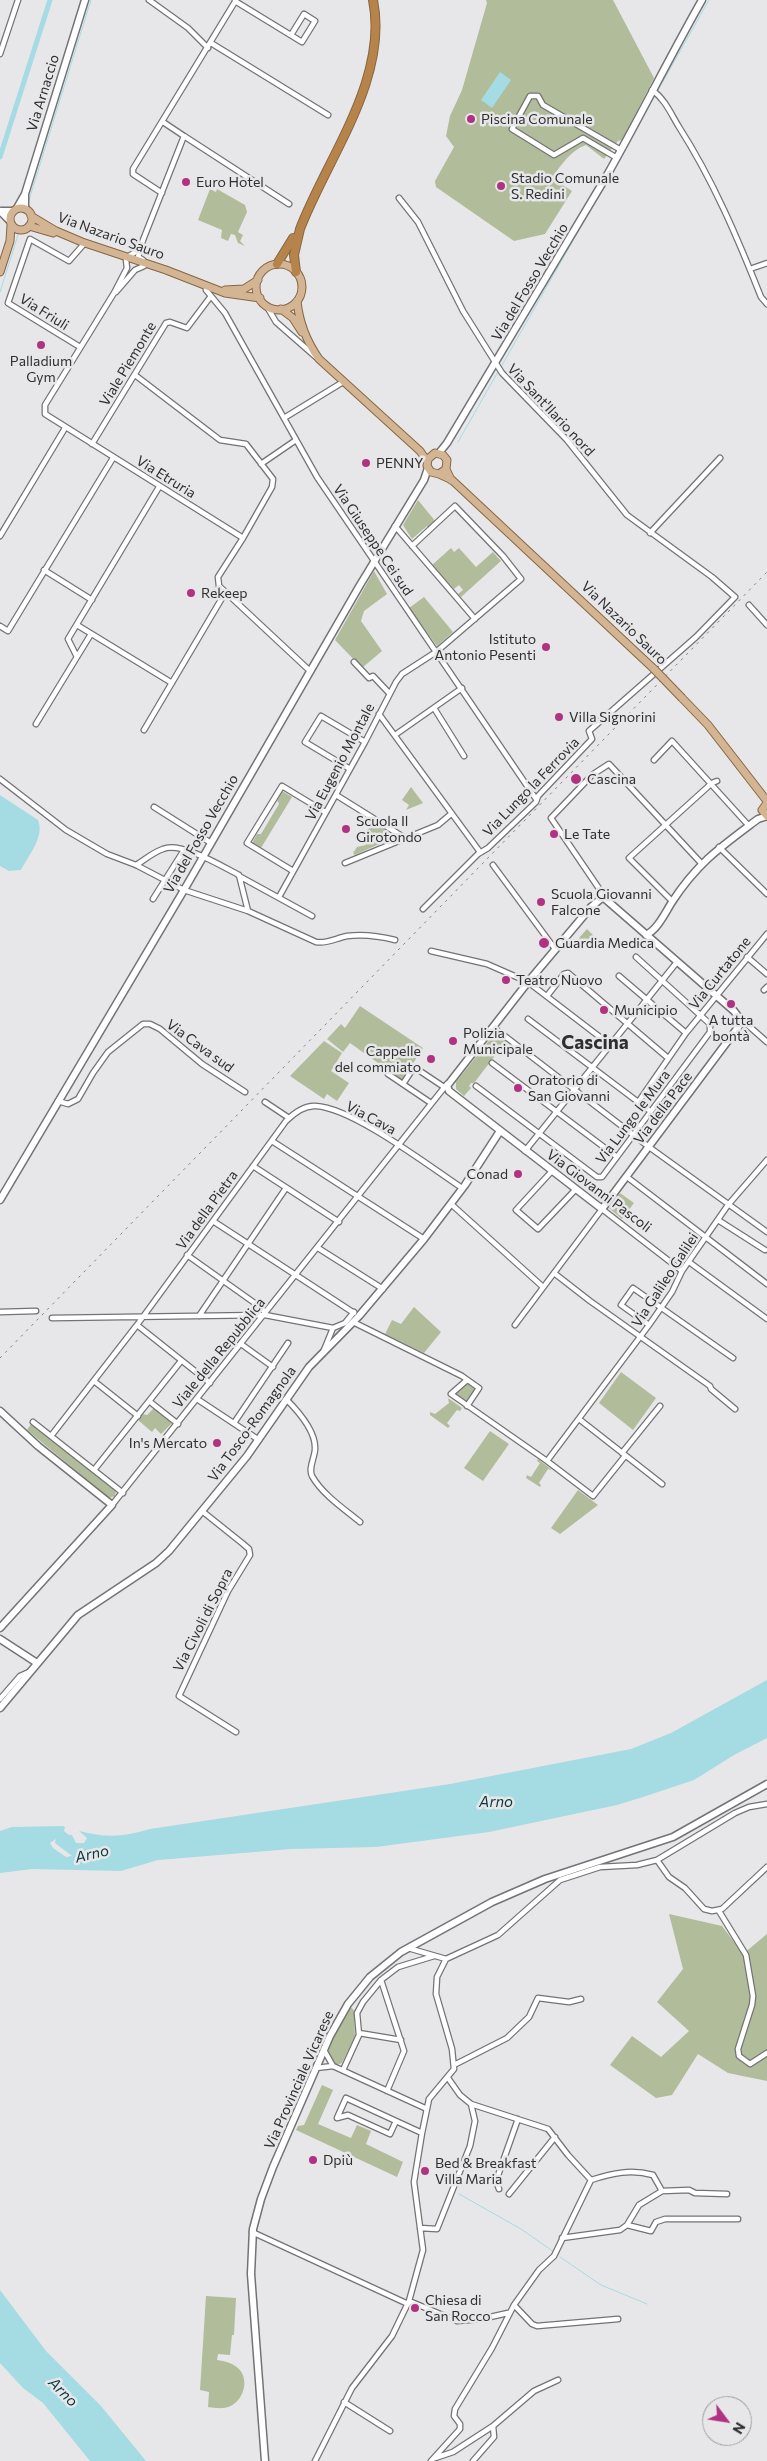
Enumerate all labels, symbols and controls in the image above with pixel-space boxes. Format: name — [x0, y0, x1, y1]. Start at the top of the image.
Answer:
street label: Via Arnaccio — [23, 52, 63, 134]
place label: Piscina Comunale — [481, 111, 593, 127]
marker: Piscina Comunale — [465, 113, 477, 125]
place label: Stadio Comunale S. Redini — [511, 170, 619, 202]
place label: Euro Hotel — [196, 174, 264, 190]
marker: Euro Hotel — [180, 176, 192, 188]
marker: Stadio Comunale S. Redini — [495, 180, 507, 192]
street label: Via Nazario Sauro — [55, 209, 167, 263]
street label: Via del Fosso Vecchio — [488, 220, 572, 344]
street label: Via Friuli — [16, 290, 72, 334]
street label: Viale Piemonte — [96, 319, 160, 409]
marker: Palladium Gym — [35, 339, 47, 351]
place label: Palladium Gym — [10, 353, 72, 386]
street label: Via Sant'Ilario nord — [504, 360, 598, 460]
street label: Via Etruria — [133, 452, 199, 502]
place label: PENNY — [376, 455, 423, 471]
marker: PENNY — [360, 457, 372, 469]
street label: Via Giuseppe Cei sud — [329, 481, 417, 599]
street label: Via Nazario Sauro — [578, 578, 670, 668]
place label: Rekeep — [201, 585, 248, 601]
marker: Rekeep — [185, 587, 197, 599]
place label: Istituto Antonio Pesenti — [435, 631, 536, 664]
marker: Istituto Antonio Pesenti — [540, 641, 552, 653]
street label: Via Eugenio Montale — [302, 700, 378, 824]
place label: Villa Signorini — [569, 709, 656, 725]
marker: Villa Signorini — [553, 711, 565, 723]
street label: Via Lungo la Ferrovia — [479, 734, 583, 840]
place label: Cascina — [587, 771, 636, 787]
street label: Via del Fosso Vecchio — [160, 772, 242, 896]
marker: Cascina — [569, 772, 583, 786]
place label: Scuola Il Girotondo — [356, 813, 422, 846]
marker: Scuola Il Girotondo — [340, 823, 352, 835]
place label: Le Tate — [564, 826, 610, 842]
marker: Le Tate — [548, 828, 560, 840]
place label: Scuola Giovanni Falcone — [551, 886, 652, 919]
marker: Scuola Giovanni Falcone — [535, 896, 547, 908]
street label: Via Curtatone — [686, 933, 754, 1013]
place label: Guardia Medica — [555, 935, 654, 951]
marker: Guardia Medica — [537, 936, 551, 950]
place label: Teatro Nuovo — [516, 972, 603, 988]
marker: Teatro Nuovo — [500, 974, 512, 986]
marker: A tutta bontà — [725, 998, 737, 1010]
place label: Municipio — [614, 1002, 678, 1018]
marker: Municipio — [598, 1004, 610, 1016]
place label: A tutta bontà — [709, 1012, 753, 1044]
street label: Via Cava sud — [163, 1016, 237, 1076]
place label: Polizia Municipale — [463, 1025, 533, 1058]
district label: Cascina — [561, 1032, 629, 1054]
marker: Polizia Municipale — [447, 1035, 459, 1047]
place label: Cappelle del commiato — [335, 1043, 421, 1076]
marker: Cappelle del commiato — [425, 1053, 437, 1065]
street label: Via Lungo le Mura — [592, 1067, 674, 1167]
street label: Via della Pace — [630, 1069, 696, 1147]
place label: Oratorio di San Giovanni — [528, 1072, 610, 1104]
marker: Oratorio di San Giovanni — [512, 1082, 524, 1094]
street label: Via Cava — [343, 1098, 399, 1138]
street label: Via Giovanni Pascoli — [543, 1146, 655, 1236]
place label: Conad — [467, 1166, 508, 1182]
street label: Via della Pietra — [173, 1167, 241, 1253]
marker: Conad — [512, 1168, 524, 1180]
street label: Via Galileo Galilei — [628, 1230, 702, 1330]
street label: Viale della Repubblica — [169, 1294, 269, 1412]
street label: Via Tosco-Romagnola — [204, 1363, 300, 1485]
place label: In's Mercato — [129, 1435, 207, 1451]
marker: In's Mercato — [211, 1437, 223, 1449]
street label: Via Civoli di Sopra — [170, 1566, 236, 1674]
water label: Arno — [479, 1793, 513, 1811]
water label: Arno — [73, 1841, 111, 1867]
street label: Via Provinciale Vicarese — [261, 2008, 337, 2152]
place label: Dpiù — [323, 2152, 353, 2168]
marker: Dpiù — [307, 2154, 319, 2166]
place label: Bed & Breakfast Villa Maria — [435, 2155, 537, 2188]
marker: Bed & Breakfast Villa Maria — [419, 2165, 431, 2177]
place label: Chiesa di San Rocco — [425, 2292, 491, 2324]
marker: Chiesa di San Rocco — [409, 2302, 421, 2314]
water label: Arno — [45, 2374, 81, 2410]
north arrow — [702, 2396, 752, 2446]
text: N — [729, 2420, 749, 2437]

